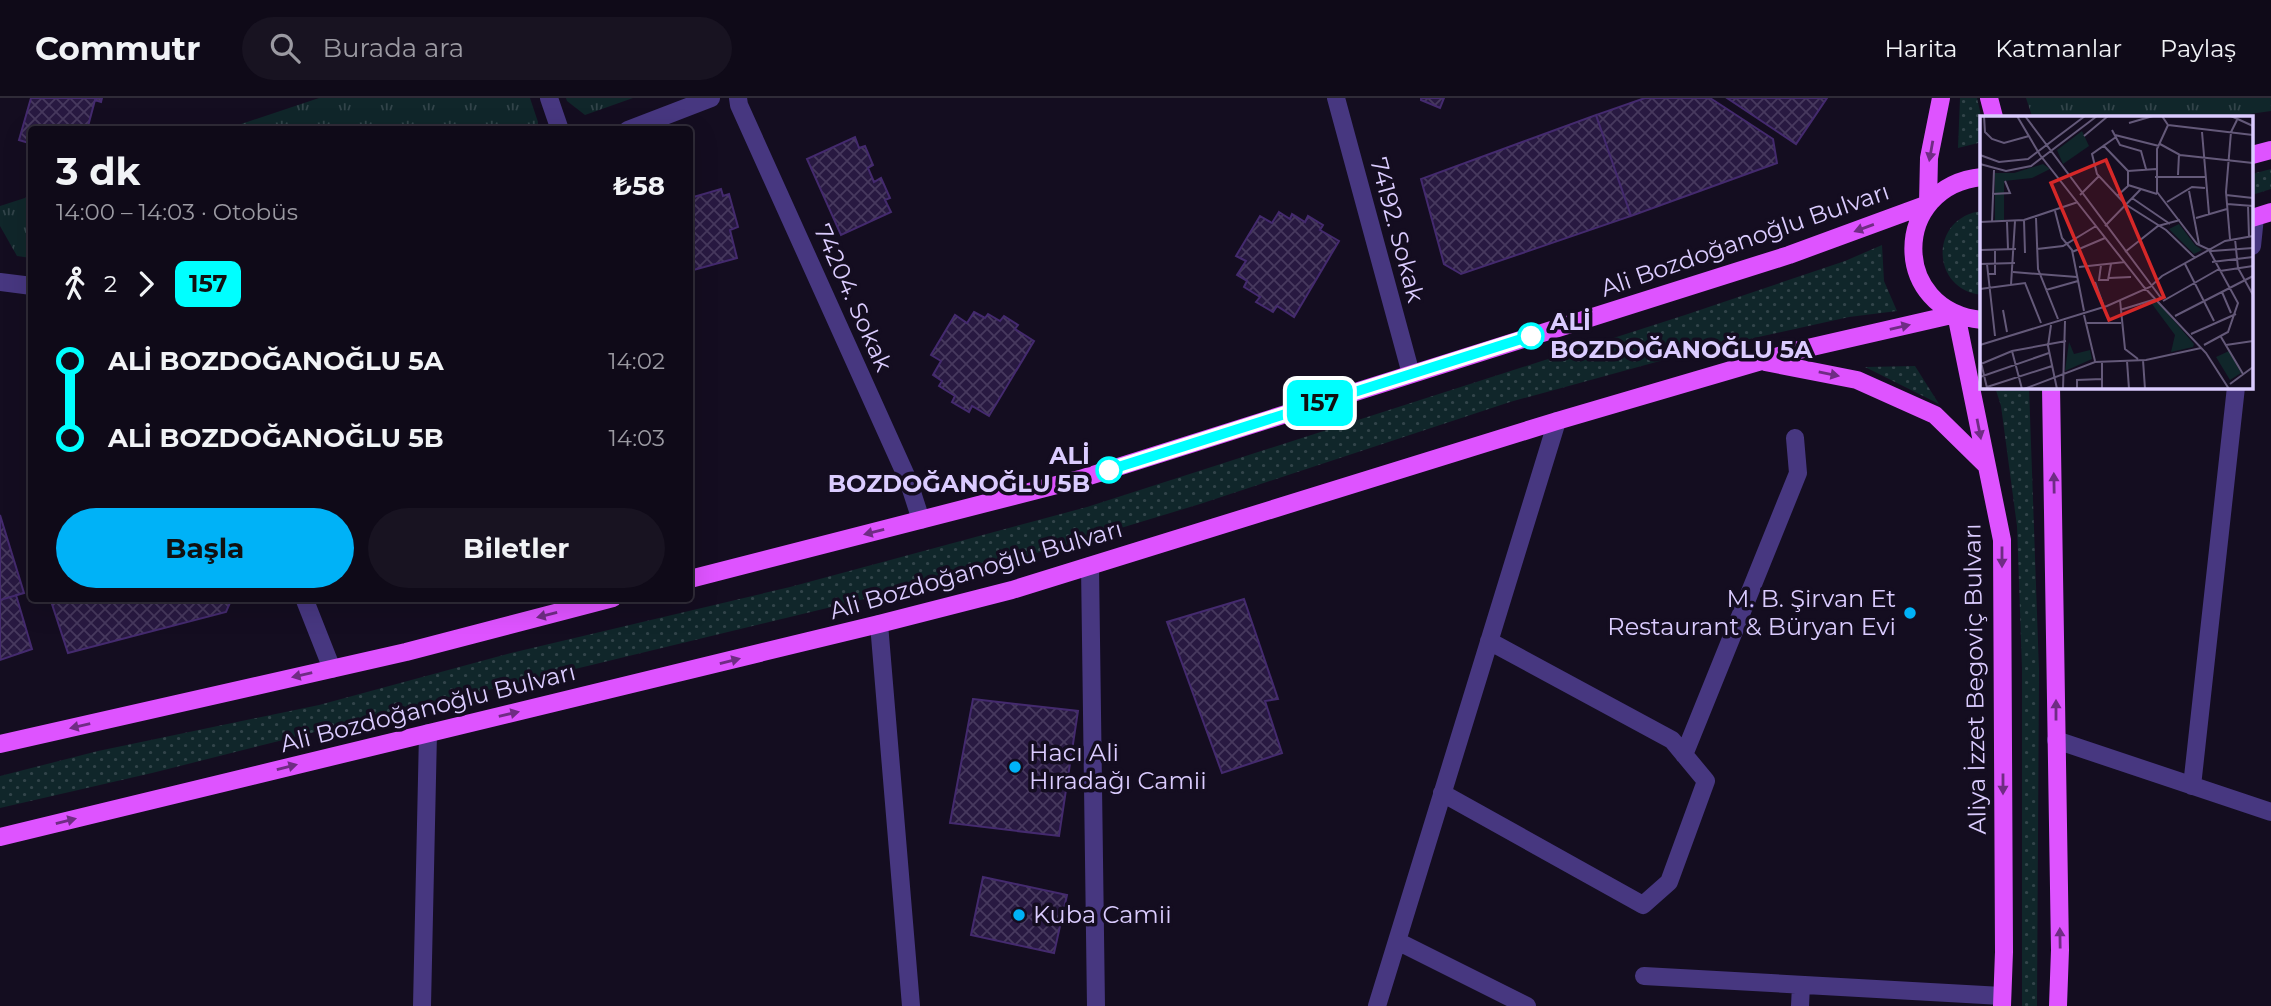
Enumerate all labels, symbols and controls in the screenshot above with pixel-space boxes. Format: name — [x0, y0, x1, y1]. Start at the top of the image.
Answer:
search box — [242, 17, 732, 80]
text: Commutr — [35, 28, 200, 68]
icon: search — [266, 29, 304, 67]
text: Burada ara — [322, 32, 464, 64]
text: Harita — [1885, 34, 1957, 63]
text: Katmanlar — [1995, 34, 2122, 63]
text: Paylaş — [2160, 34, 2236, 63]
inset map — [1980, 116, 2254, 388]
one-way arrow — [1925, 140, 1936, 162]
text: 3 dk — [56, 148, 140, 195]
street label: 74192. Sokak — [1364, 154, 1431, 306]
text: ₺58 — [613, 170, 665, 202]
street label: Ali Bozdoğanoğlu Bulvarı — [1597, 176, 1893, 303]
text: 14:00 – 14:03 · Otobüs — [56, 198, 298, 226]
street label: 74204. Sokak — [808, 220, 899, 376]
one-way arrow — [1854, 222, 1875, 233]
icon: walk — [56, 265, 94, 303]
icon: forward — [127, 265, 165, 303]
text: 157 — [189, 269, 227, 298]
text: 2 — [104, 270, 117, 298]
place label: ALİ BOZDOĞANOĞLU 5A — [1549, 307, 1813, 364]
one-way arrow — [1889, 321, 1911, 332]
marker: ALİ BOZDOĞANOĞLU 5A — [1518, 323, 1544, 349]
text: ALİ BOZDOĞANOĞLU 5A — [108, 345, 444, 377]
text: 14:02 — [608, 347, 665, 375]
one-way arrow — [1819, 369, 1841, 380]
line badge: 157 — [1280, 380, 1360, 426]
text: 157 — [1301, 388, 1339, 417]
one-way arrow — [1974, 418, 1985, 440]
text: ALİ BOZDOĞANOĞLU 5B — [108, 422, 444, 454]
text: 14:03 — [609, 424, 665, 452]
place label: ALİ BOZDOĞANOĞLU 5B — [828, 441, 1090, 498]
marker: ALİ BOZDOĞANOĞLU 5B — [1096, 457, 1122, 483]
one-way arrow — [2048, 472, 2059, 494]
button: Başla — [56, 508, 354, 588]
button: Biletler — [368, 508, 665, 588]
street label: Ali Bozdoğanoğlu Bulvarı — [826, 514, 1126, 625]
street label: Aliya İzzet Begoviç Bulvarı — [1957, 523, 1992, 835]
one-way arrow — [863, 527, 885, 538]
one-way arrow — [1996, 546, 2008, 568]
place label: M. B. Şirvan Et Restaurant & Büryan Evi — [1607, 584, 1896, 641]
marker: M. B. Şirvan Et Restaurant & Büryan Evi — [1902, 605, 1918, 621]
one-way arrow — [536, 610, 558, 621]
one-way arrow — [719, 655, 741, 666]
street label: Ali Bozdoğanoğlu Bulvarı — [277, 657, 578, 758]
one-way arrow — [291, 670, 313, 681]
one-way arrow — [2050, 699, 2062, 721]
one-way arrow — [498, 708, 520, 719]
one-way arrow — [69, 720, 91, 731]
place label: Hacı Ali Hıradağı Camii — [1029, 738, 1207, 795]
marker: Hacı Ali Hıradağı Camii — [1007, 759, 1023, 775]
one-way arrow — [277, 761, 299, 772]
one-way arrow — [1997, 774, 2009, 796]
one-way arrow — [55, 815, 77, 826]
place label: Kuba Camii — [1033, 900, 1172, 929]
marker: Kuba Camii — [1011, 907, 1027, 923]
one-way arrow — [2054, 927, 2066, 949]

